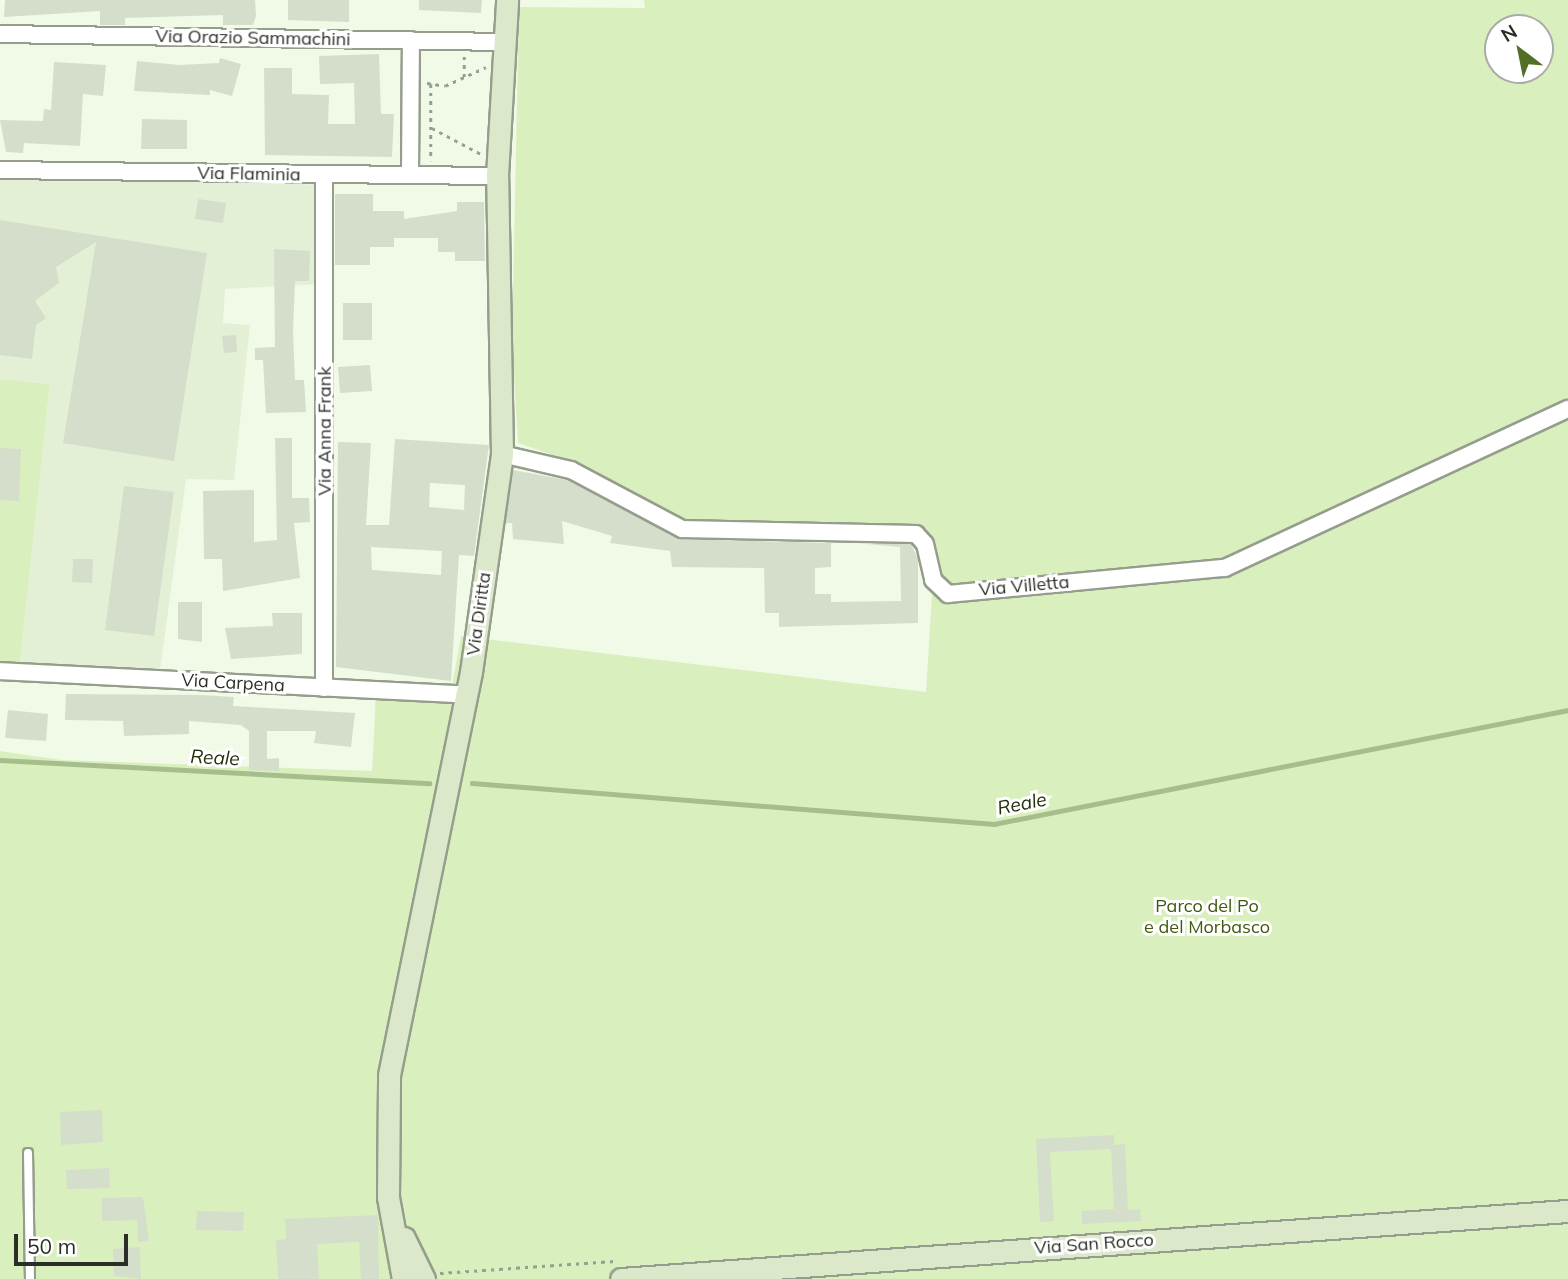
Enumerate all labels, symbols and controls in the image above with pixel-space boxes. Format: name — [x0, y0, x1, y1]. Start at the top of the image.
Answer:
north arrow — [1484, 14, 1554, 84]
text: N — [1496, 19, 1521, 47]
street label: Via Orazio Sammachini — [155, 25, 351, 51]
street label: Via Flaminia — [197, 162, 301, 186]
street label: Via Anna Frank — [314, 366, 336, 496]
street label: Via Diritta — [462, 571, 496, 657]
street label: Via Villetta — [978, 571, 1070, 601]
street label: Via Carpena — [181, 670, 285, 696]
water label: Reale — [190, 745, 240, 771]
water label: Reale — [996, 788, 1048, 820]
park label: Parco del Po e del Morbasco — [1144, 896, 1270, 939]
scale bar — [18, 1220, 131, 1264]
street label: Via San Rocco — [1033, 1229, 1155, 1259]
text: 50 m — [27, 1233, 76, 1259]

